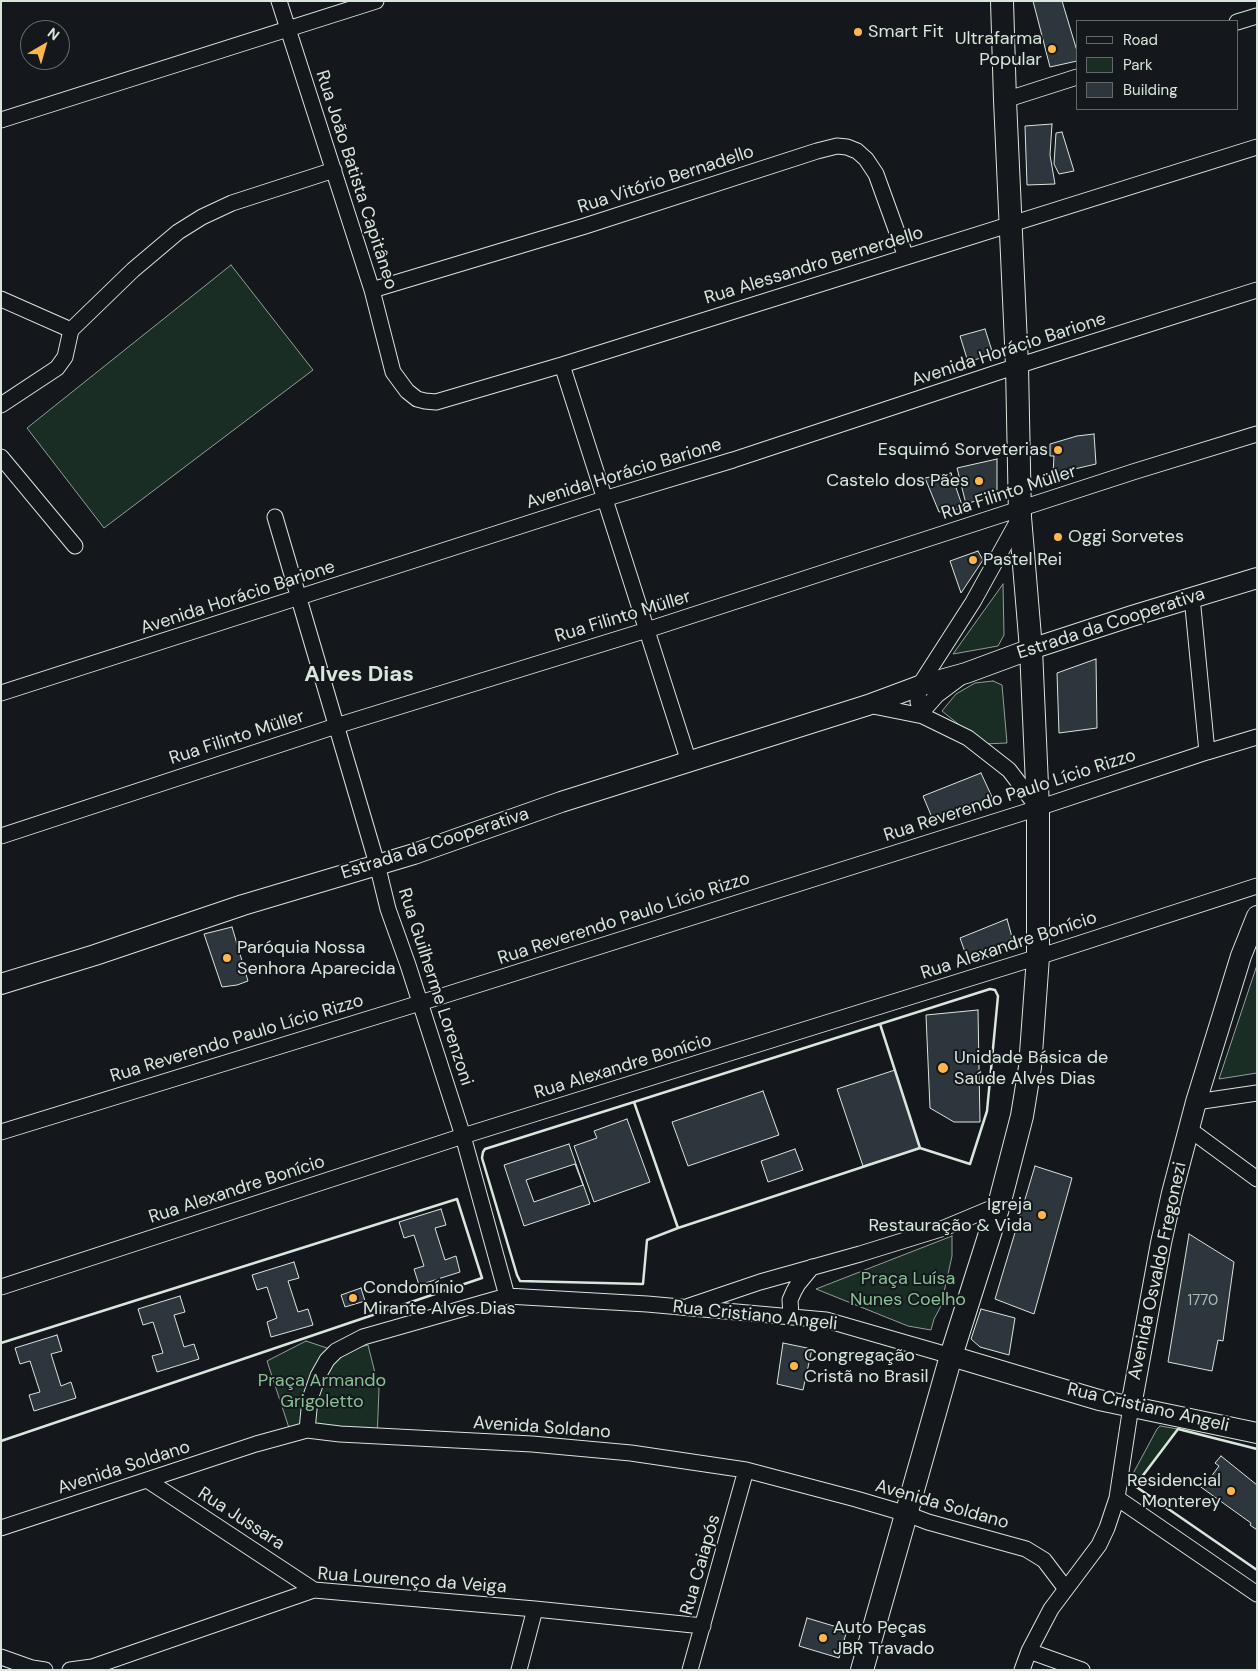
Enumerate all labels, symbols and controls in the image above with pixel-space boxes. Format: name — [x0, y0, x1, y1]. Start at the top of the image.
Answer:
north arrow — [20, 20, 70, 70]
legend — [1076, 20, 1238, 110]
place label: Smart Fit — [868, 21, 944, 43]
text: N — [44, 24, 63, 44]
marker: Smart Fit — [852, 26, 864, 38]
place label: Ultrafarma Popular — [955, 28, 1042, 70]
text: Road — [1123, 30, 1158, 50]
marker: Ultrafarma Popular — [1046, 43, 1058, 55]
text: Park — [1123, 55, 1153, 75]
street label: Rua João Batista Capitâneo — [310, 68, 402, 292]
text: Building — [1123, 80, 1178, 100]
street label: Rua Vitório Bernadello — [575, 141, 757, 219]
street label: Rua Alessandro Bernerdello — [702, 222, 926, 310]
street label: Avenida Horácio Barione — [909, 308, 1109, 392]
street label: Avenida Horácio Barione — [524, 434, 724, 514]
place label: Esquimó Sorveterias — [878, 439, 1048, 461]
marker: Esquimó Sorveterias — [1052, 444, 1064, 456]
street label: Rua Filinto Müller — [939, 461, 1079, 525]
place label: Castelo dos Pães — [826, 470, 969, 492]
marker: Castelo dos Pães — [973, 475, 985, 487]
place label: Oggi Sorvetes — [1068, 526, 1184, 548]
marker: Oggi Sorvetes — [1052, 531, 1064, 543]
place label: Pastel Rei — [983, 549, 1062, 571]
marker: Pastel Rei — [967, 554, 979, 566]
street label: Avenida Horácio Barione — [138, 556, 338, 640]
street label: Estrada da Cooperativa — [1014, 583, 1208, 665]
street label: Rua Filinto Müller — [553, 586, 693, 648]
district label: Alves Dias — [304, 662, 414, 688]
street label: Rua Filinto Müller — [167, 706, 307, 770]
street label: Rua Reverendo Paulo Lício Rizzo — [881, 745, 1139, 847]
street label: Estrada da Cooperativa — [338, 803, 532, 885]
street label: Rua Reverendo Paulo Lício Rizzo — [495, 868, 753, 970]
street label: Rua Guilherme Lorenzoni — [393, 886, 477, 1088]
street label: Rua Alexandre Bonício — [918, 907, 1100, 985]
place label: Paróquia Nossa Senhora Aparecida — [237, 937, 396, 980]
marker: Paróquia Nossa Senhora Aparecida — [221, 952, 233, 964]
street label: Rua Reverendo Paulo Lício Rizzo — [108, 990, 366, 1088]
street label: Rua Alexandre Bonício — [532, 1030, 714, 1104]
place label: Unidade Básica de Saúde Alves Dias — [954, 1047, 1108, 1090]
marker: Unidade Básica de Saúde Alves Dias — [936, 1061, 950, 1075]
street label: Rua Alexandre Bonício — [146, 1151, 328, 1229]
street label: Avenida Osvaldo Fregonezi — [1124, 1160, 1192, 1382]
place label: Igreja Restauração & Vida — [868, 1194, 1032, 1236]
marker: Igreja Restauração & Vida — [1036, 1209, 1048, 1221]
park label: Praça Luísa Nunes Coelho — [850, 1268, 966, 1310]
place label: Condomínio Mirante Alves Dias — [363, 1277, 516, 1320]
marker: Condomínio Mirante Alves Dias — [347, 1292, 359, 1304]
house number: 1770 — [1188, 1292, 1218, 1310]
street label: Rua Cristiano Angeli — [672, 1297, 838, 1335]
place label: Congregação Cristã no Brasil — [804, 1345, 929, 1388]
marker: Congregação Cristã no Brasil — [788, 1360, 800, 1372]
park label: Praça Armando Grigoletto — [258, 1370, 386, 1412]
street label: Rua Cristiano Angeli — [1065, 1379, 1231, 1437]
street label: Avenida Soldano — [472, 1412, 612, 1444]
street label: Avenida Soldano — [55, 1436, 193, 1500]
place label: Residencial Monterey — [1127, 1470, 1221, 1512]
street label: Avenida Soldano — [873, 1476, 1011, 1534]
street label: Rua Jussara — [194, 1483, 288, 1555]
marker: Residencial Monterey — [1225, 1485, 1237, 1497]
street label: Rua Caiapós — [676, 1512, 726, 1618]
street label: Rua Lourenço da Veiga — [317, 1564, 507, 1598]
place label: Auto Peças JBR Travado — [833, 1617, 934, 1660]
marker: Auto Peças JBR Travado — [817, 1632, 829, 1644]

